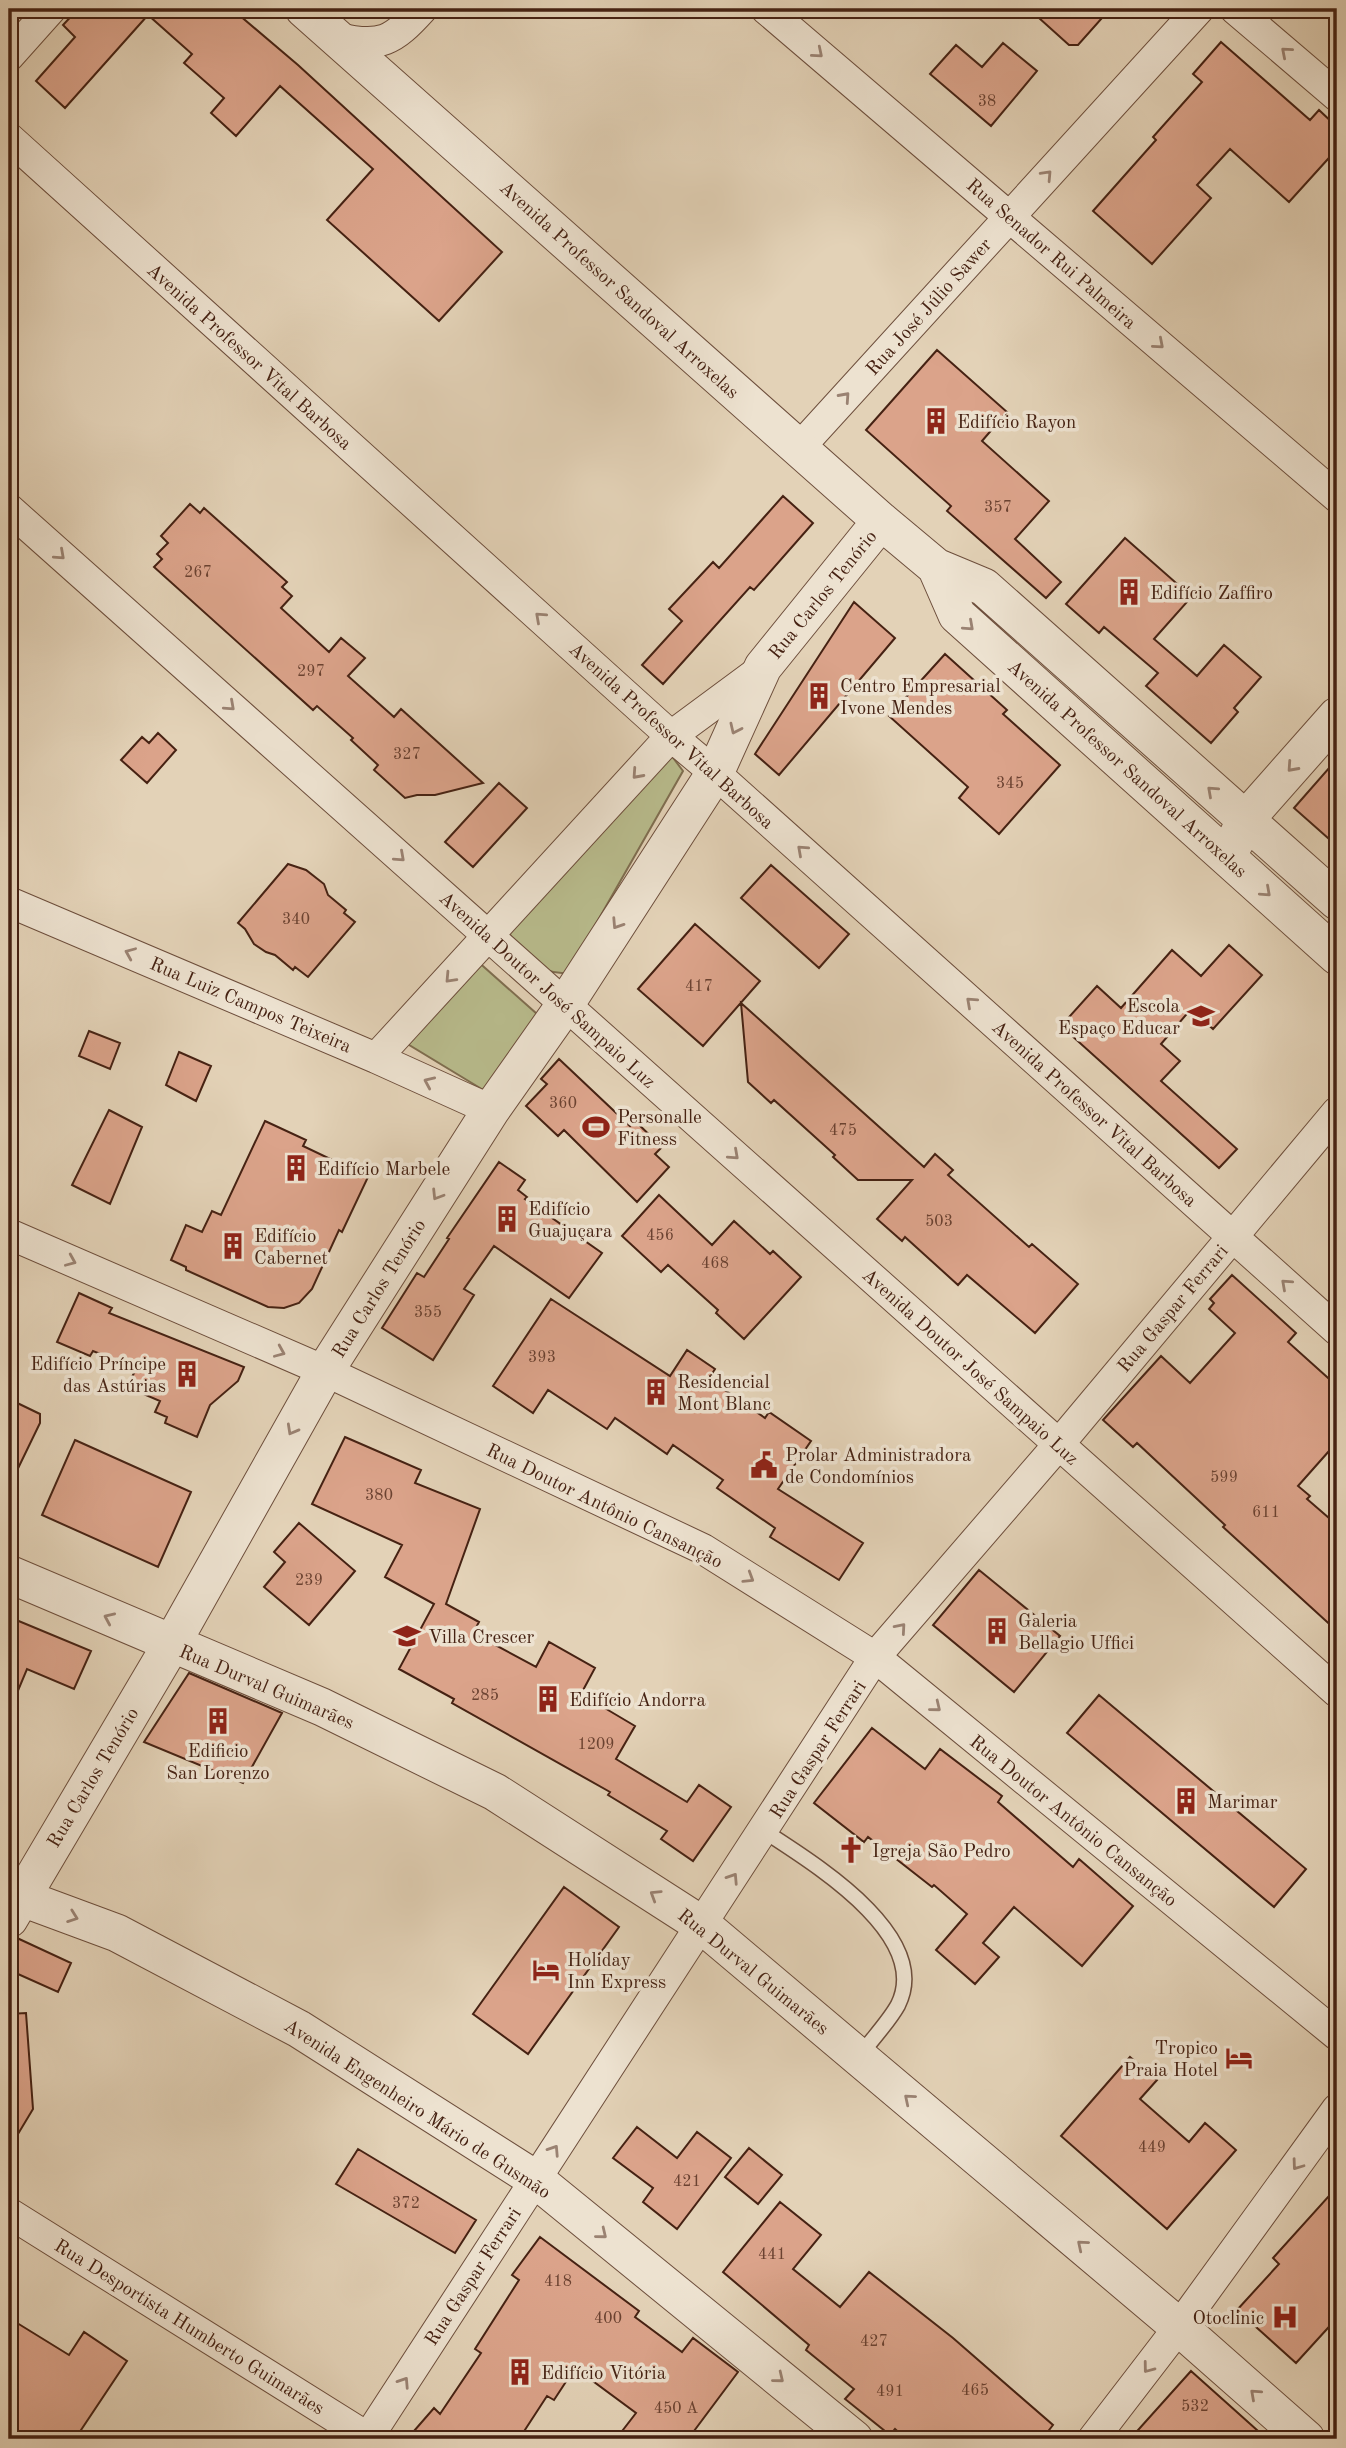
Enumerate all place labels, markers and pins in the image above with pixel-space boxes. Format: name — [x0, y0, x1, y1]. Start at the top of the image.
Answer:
building icon: Edifício Rayon — [921, 406, 951, 436]
place label: Edifício Rayon — [957, 414, 1076, 433]
building icon: Edifício Zaffiro — [1114, 577, 1144, 607]
place label: Edifício Zaffiro — [1150, 585, 1273, 604]
place label: Centro Empresarial Ivone Mendes — [840, 678, 1001, 719]
building icon: Centro Empresarial Ivone Mendes — [804, 681, 834, 711]
place label: Escola Espaço Educar — [1058, 998, 1181, 1039]
school or university icon: Escola Espaço Educar — [1186, 1001, 1216, 1031]
place label: Personalle Fitness — [617, 1109, 702, 1150]
sports icon: Personalle Fitness — [581, 1112, 611, 1142]
building icon: Edifício Marbele — [281, 1153, 311, 1183]
place label: Edifício Marbele — [317, 1161, 450, 1180]
place label: Edifício Guajuçara — [528, 1201, 613, 1242]
building icon: Edifício Guajuçara — [492, 1204, 522, 1234]
place label: Edifício Cabernet — [254, 1228, 328, 1269]
building icon: Edifício Cabernet — [218, 1231, 248, 1261]
place label: Edifício Príncipe das Astúrias — [30, 1356, 166, 1397]
building icon: Edifício Príncipe das Astúrias — [172, 1359, 202, 1389]
place label: Residencial Mont Blanc — [677, 1374, 771, 1415]
building icon: Residencial Mont Blanc — [641, 1377, 671, 1407]
place label: Prolar Administradora de Condomínios — [785, 1447, 972, 1488]
public building icon: Prolar Administradora de Condomínios — [749, 1450, 779, 1480]
place label: Galeria Bellagio Uffici — [1018, 1613, 1134, 1654]
building icon: Galeria Bellagio Uffici — [982, 1616, 1012, 1646]
school or university icon: Villa Crescer — [392, 1621, 422, 1651]
place label: Villa Crescer — [428, 1629, 534, 1648]
building icon: Edifício Andorra — [533, 1684, 563, 1714]
place label: Edifício Andorra — [569, 1692, 706, 1711]
building icon: Edificio San Lorenzo — [203, 1706, 233, 1736]
place label: Edificio San Lorenzo — [166, 1743, 270, 1784]
building icon: Marimar — [1171, 1786, 1201, 1816]
place label: Marimar — [1207, 1794, 1278, 1813]
church icon: Igreja São Pedro — [836, 1835, 866, 1865]
place label: Igreja São Pedro — [872, 1843, 1011, 1862]
place label: Holiday Inn Express — [567, 1952, 666, 1993]
hotel icon: Holiday Inn Express — [531, 1955, 561, 1985]
place label: Tropico Praia Hotel — [1123, 2040, 1218, 2081]
hotel icon: Tropico Praia Hotel — [1224, 2043, 1254, 2073]
hospital icon: Otoclinic — [1270, 2302, 1300, 2332]
place label: Otoclinic — [1192, 2310, 1264, 2329]
building icon: Edifício Vitória — [505, 2357, 535, 2387]
place label: Edifício Vitória — [541, 2365, 667, 2384]

